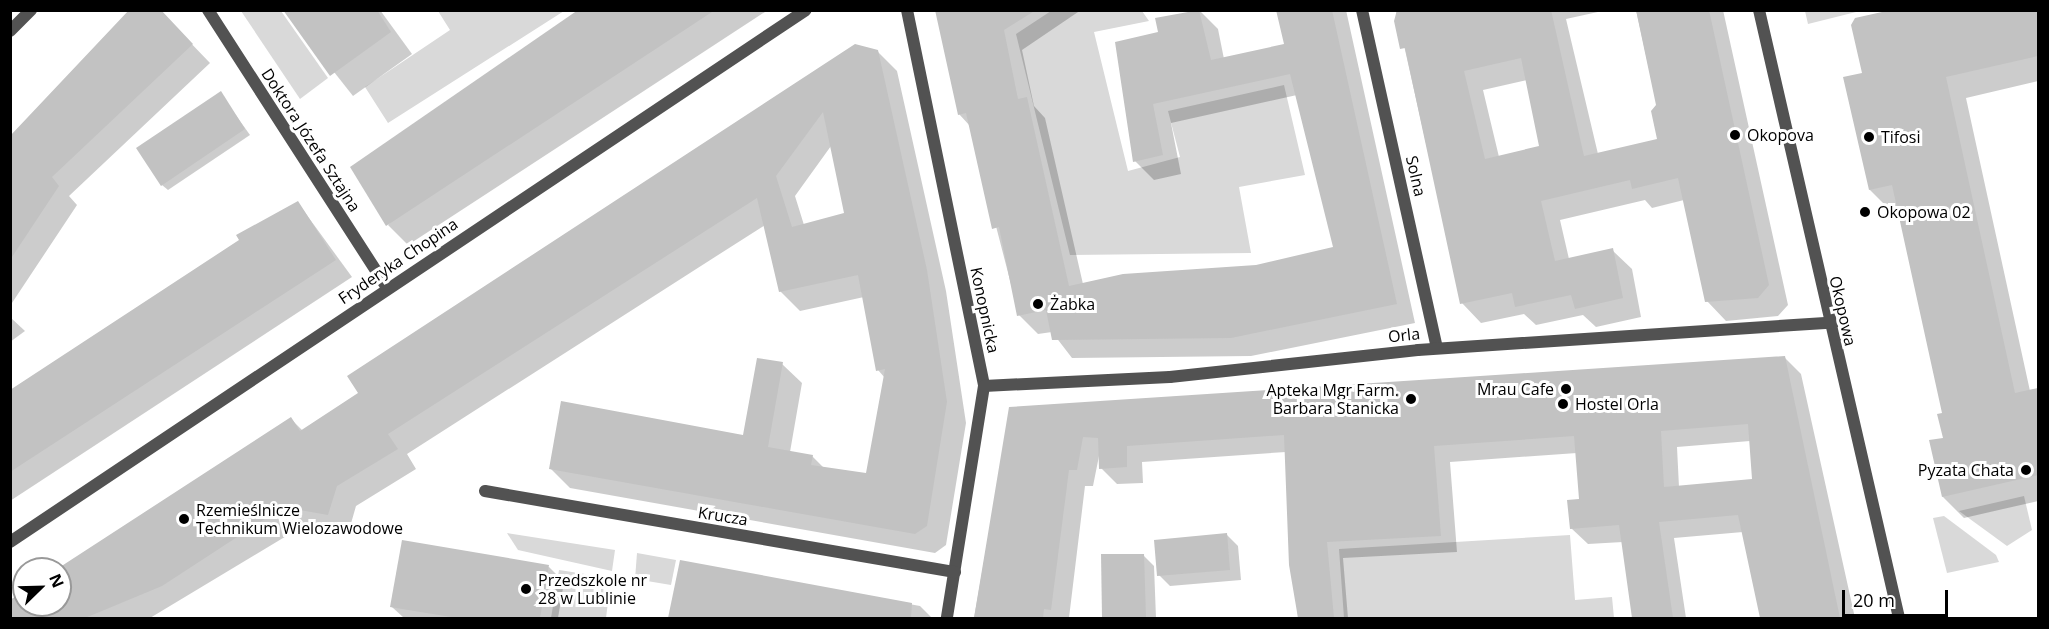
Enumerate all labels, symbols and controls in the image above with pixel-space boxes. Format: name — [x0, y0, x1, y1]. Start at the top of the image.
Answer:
street label: Doktora Józefa Sztajna — [257, 65, 365, 215]
place label: Okopova — [1747, 125, 1814, 145]
place label: Tifosi — [1881, 127, 1921, 147]
marker: Okopova — [1728, 128, 1742, 142]
marker: Tifosi — [1862, 130, 1876, 144]
street label: Solna — [1402, 154, 1430, 198]
place label: Okopowa 02 — [1877, 202, 1971, 222]
marker: Okopowa 02 — [1858, 205, 1872, 219]
street label: Fryderyka Chopina — [335, 214, 461, 308]
street label: Konopnicka — [967, 265, 1003, 355]
street label: Okopowa — [1826, 274, 1860, 348]
place label: Żabka — [1050, 294, 1095, 314]
marker: Żabka — [1031, 297, 1045, 311]
street label: Orla — [1387, 324, 1421, 346]
place label: Mrau Cafe — [1477, 379, 1554, 399]
place label: Apteka Mgr Farm. Barbara Stanicka — [1266, 380, 1399, 418]
marker: Mrau Cafe — [1559, 382, 1573, 396]
marker: Apteka Mgr Farm. Barbara Stanicka — [1404, 392, 1418, 406]
place label: Hostel Orla — [1575, 394, 1659, 414]
marker: Hostel Orla — [1556, 397, 1570, 411]
place label: Pyzata Chata — [1918, 460, 2014, 480]
marker: Pyzata Chata — [2019, 463, 2033, 477]
place label: Rzemieślnicze Technikum Wielozawodowe — [196, 500, 403, 538]
street label: Krucza — [697, 503, 749, 529]
marker: Rzemieślnicze Technikum Wielozawodowe — [177, 512, 191, 526]
north arrow — [12, 557, 72, 617]
text: N — [44, 570, 69, 591]
place label: Przedszkole nr 28 w Lublinie — [538, 570, 647, 608]
scale bar — [1845, 578, 1952, 616]
marker: Przedszkole nr 28 w Lublinie — [519, 582, 533, 596]
text: 20 m — [1853, 588, 1895, 612]

